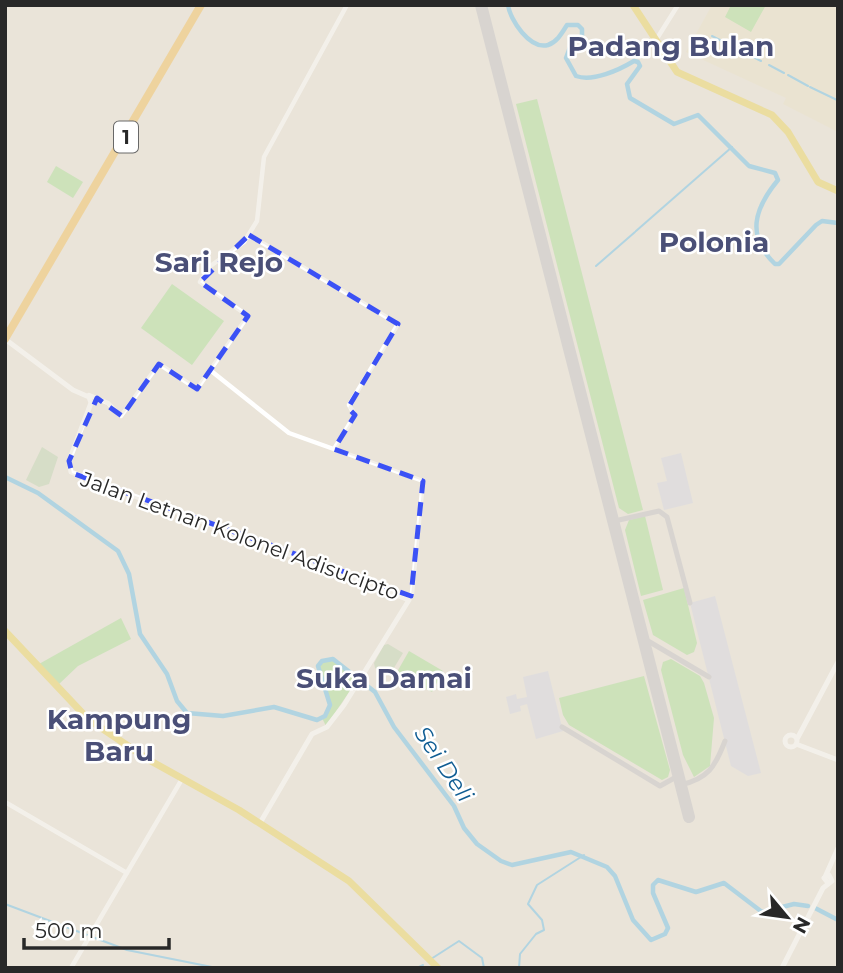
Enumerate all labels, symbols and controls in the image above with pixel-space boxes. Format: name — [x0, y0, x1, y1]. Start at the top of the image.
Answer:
district label: Padang Bulan — [568, 29, 774, 63]
road number: 1 — [114, 122, 138, 153]
district label: Polonia — [659, 225, 769, 259]
district label: Sari Rejo — [155, 245, 283, 279]
street label: Jalan Letnan Kolonel Adisucipto — [77, 466, 403, 605]
district label: Suka Damai — [296, 661, 472, 695]
district label: Kampung Baru — [47, 702, 191, 768]
water label: Sei Deli — [408, 721, 480, 808]
north arrow — [752, 882, 822, 952]
scale bar — [24, 906, 170, 950]
text: N — [788, 913, 815, 937]
text: 500 m — [35, 918, 102, 943]

